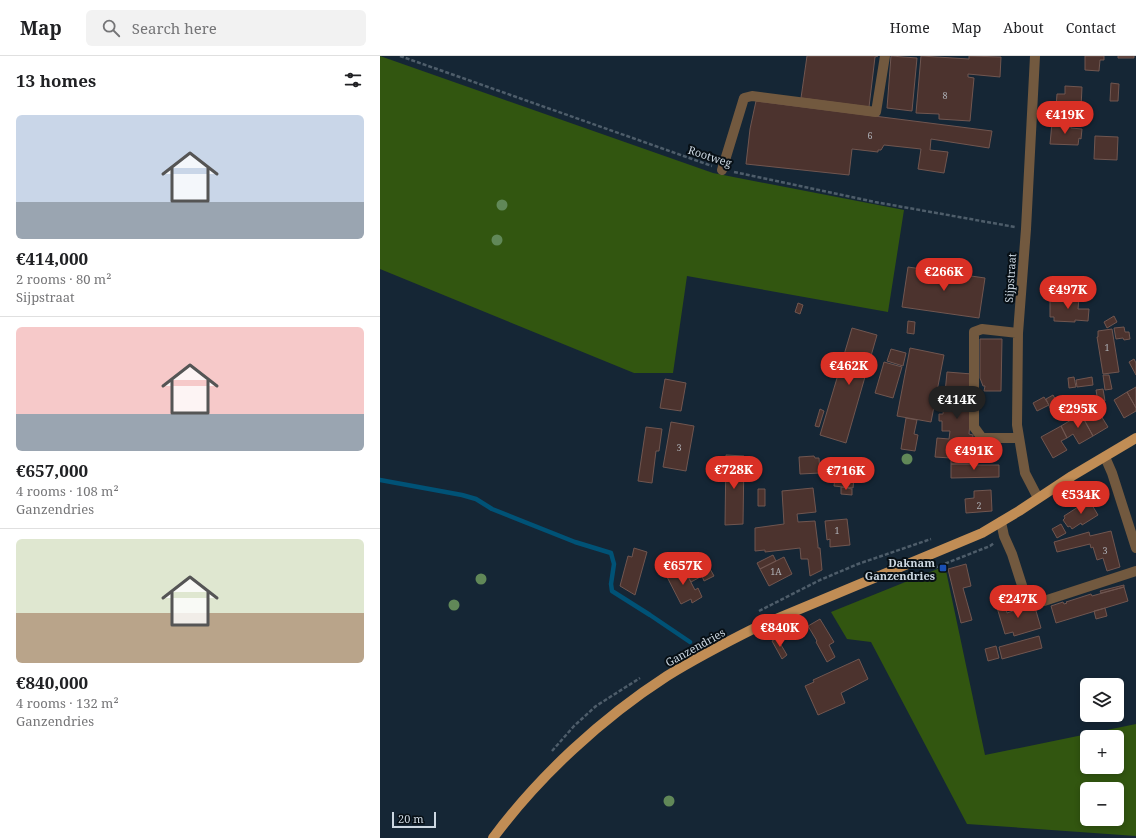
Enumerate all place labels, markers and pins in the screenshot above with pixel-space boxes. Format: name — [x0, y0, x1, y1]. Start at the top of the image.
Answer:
pin: €419K — [1037, 101, 1093, 135]
pin: €266K — [916, 258, 972, 292]
pin: €497K — [1040, 276, 1096, 310]
pin: €462K — [821, 352, 877, 386]
pin: €414K — [929, 386, 985, 420]
pin: €295K — [1050, 395, 1106, 429]
pin: €491K — [946, 437, 1002, 471]
pin: €728K — [706, 456, 762, 490]
pin: €716K — [818, 457, 874, 491]
pin: €534K — [1053, 481, 1109, 515]
pin: €657K — [655, 552, 711, 586]
place label: Daknam Ganzendries — [865, 555, 935, 583]
marker: Daknam Ganzendries — [938, 563, 948, 573]
pin: €247K — [990, 585, 1046, 619]
pin: €840K — [752, 614, 808, 648]

